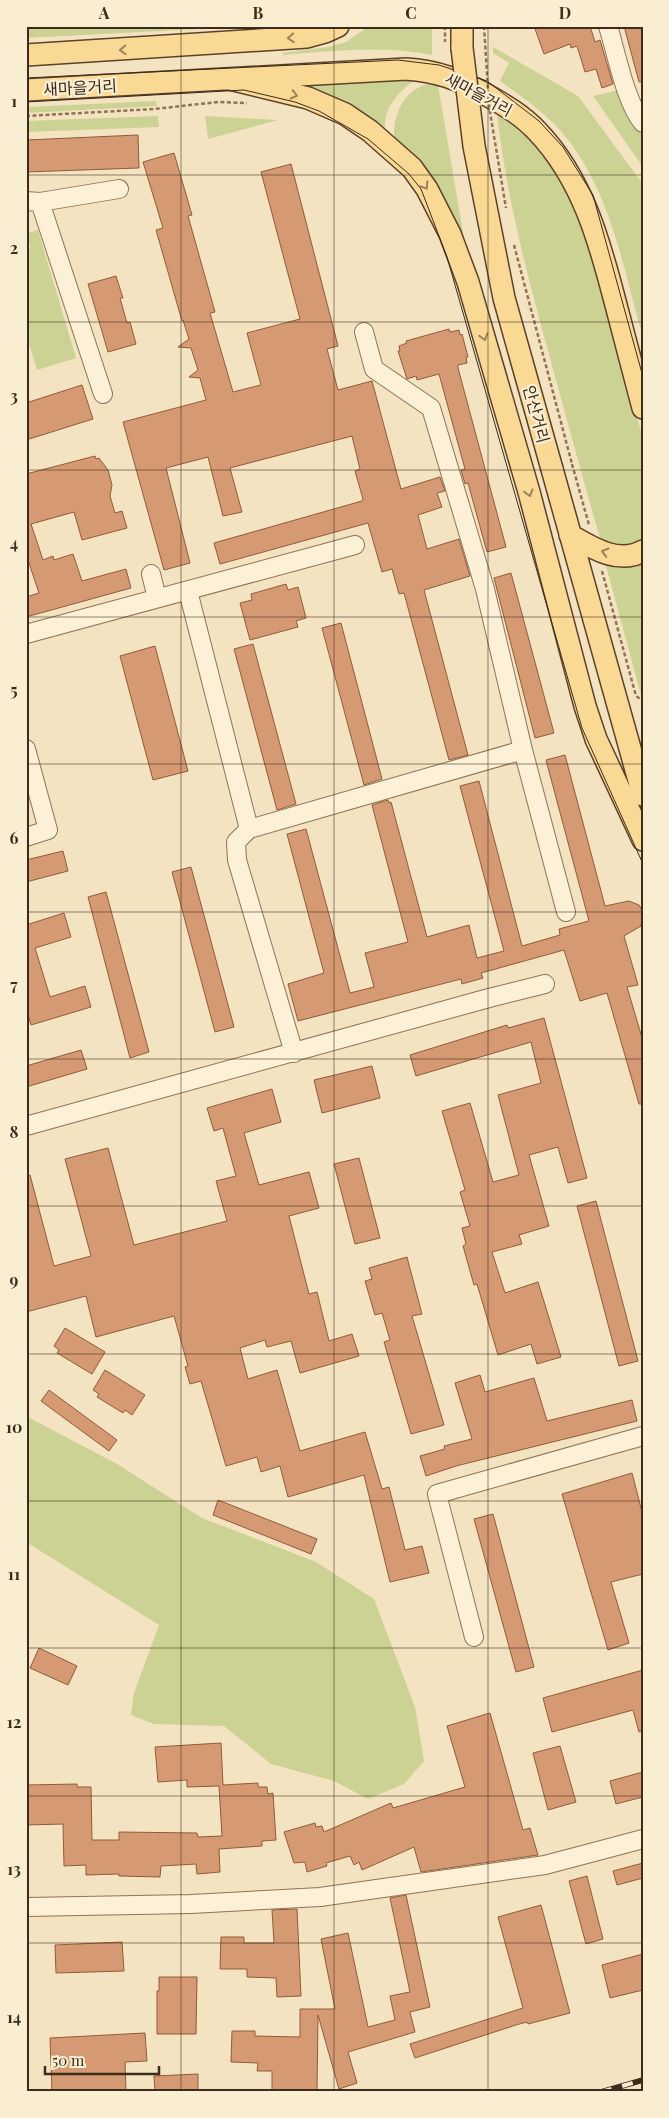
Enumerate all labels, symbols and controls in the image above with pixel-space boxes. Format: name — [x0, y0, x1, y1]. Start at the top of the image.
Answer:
text: A — [98, 2, 110, 23]
text: B — [253, 2, 264, 23]
text: C — [405, 2, 417, 23]
text: D — [559, 2, 571, 23]
one-way arrow — [287, 33, 295, 44]
one-way arrow — [118, 44, 126, 55]
street label: 새마을거리 — [442, 67, 516, 121]
street label: 새마을거리 — [43, 75, 117, 99]
one-way arrow — [290, 89, 299, 100]
text: 1 — [11, 90, 17, 111]
one-way arrow — [419, 180, 428, 190]
text: 2 — [10, 237, 18, 258]
one-way arrow — [478, 332, 488, 340]
street label: 안산거리 — [519, 383, 555, 445]
text: 3 — [10, 385, 18, 406]
one-way arrow — [524, 488, 534, 496]
text: 4 — [10, 532, 18, 553]
one-way arrow — [601, 548, 609, 558]
text: 5 — [10, 679, 18, 700]
text: 6 — [10, 827, 19, 848]
text: 7 — [10, 974, 18, 995]
text: 8 — [10, 1121, 19, 1142]
text: 9 — [10, 1269, 19, 1290]
text: 10 — [6, 1416, 22, 1437]
text: 11 — [8, 1563, 20, 1584]
text: 12 — [7, 1711, 21, 1732]
text: 13 — [7, 1858, 21, 1879]
text: 14 — [7, 2006, 21, 2027]
scale bar — [45, 2043, 159, 2075]
text: 50 m — [52, 2050, 85, 2070]

